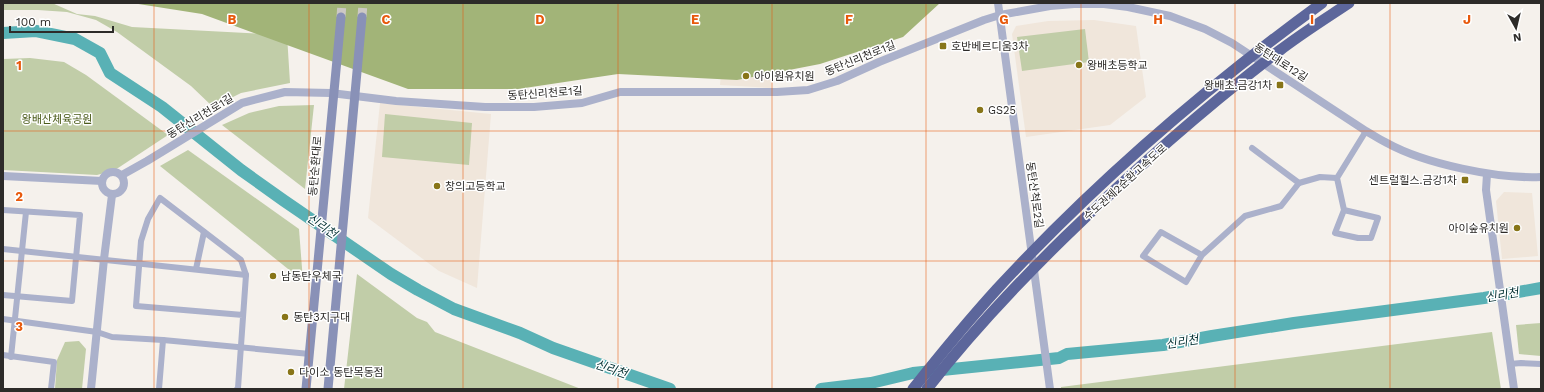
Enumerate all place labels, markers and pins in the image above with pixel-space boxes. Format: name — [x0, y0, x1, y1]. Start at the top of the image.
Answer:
place label: 호반베르디움3차 — [951, 40, 1028, 53]
marker: 호반베르디움3차 — [938, 41, 948, 51]
place label: 왕배초등학교 — [1087, 59, 1148, 72]
marker: 왕배초등학교 — [1074, 60, 1084, 70]
place label: 아이원유치원 — [754, 70, 815, 83]
marker: 아이원유치원 — [741, 71, 751, 81]
place label: 왕배초.금강1차 — [1204, 79, 1272, 92]
marker: 왕배초.금강1차 — [1275, 80, 1285, 90]
place label: GS25 — [988, 104, 1016, 117]
marker: GS25 — [975, 105, 985, 115]
place label: 센트럴힐스.금강1차 — [1369, 174, 1457, 187]
marker: 센트럴힐스.금강1차 — [1460, 175, 1470, 185]
place label: 창의고등학교 — [445, 180, 506, 193]
marker: 창의고등학교 — [432, 181, 442, 191]
place label: 아이숲유치원 — [1448, 222, 1509, 235]
marker: 아이숲유치원 — [1512, 223, 1522, 233]
place label: 남동탄우체국 — [281, 270, 342, 283]
marker: 남동탄우체국 — [268, 271, 278, 281]
place label: 동탄3지구대 — [293, 311, 350, 324]
marker: 동탄3지구대 — [280, 312, 290, 322]
place label: 다이소 동탄목동점 — [299, 366, 384, 379]
marker: 다이소 동탄목동점 — [286, 367, 296, 377]

